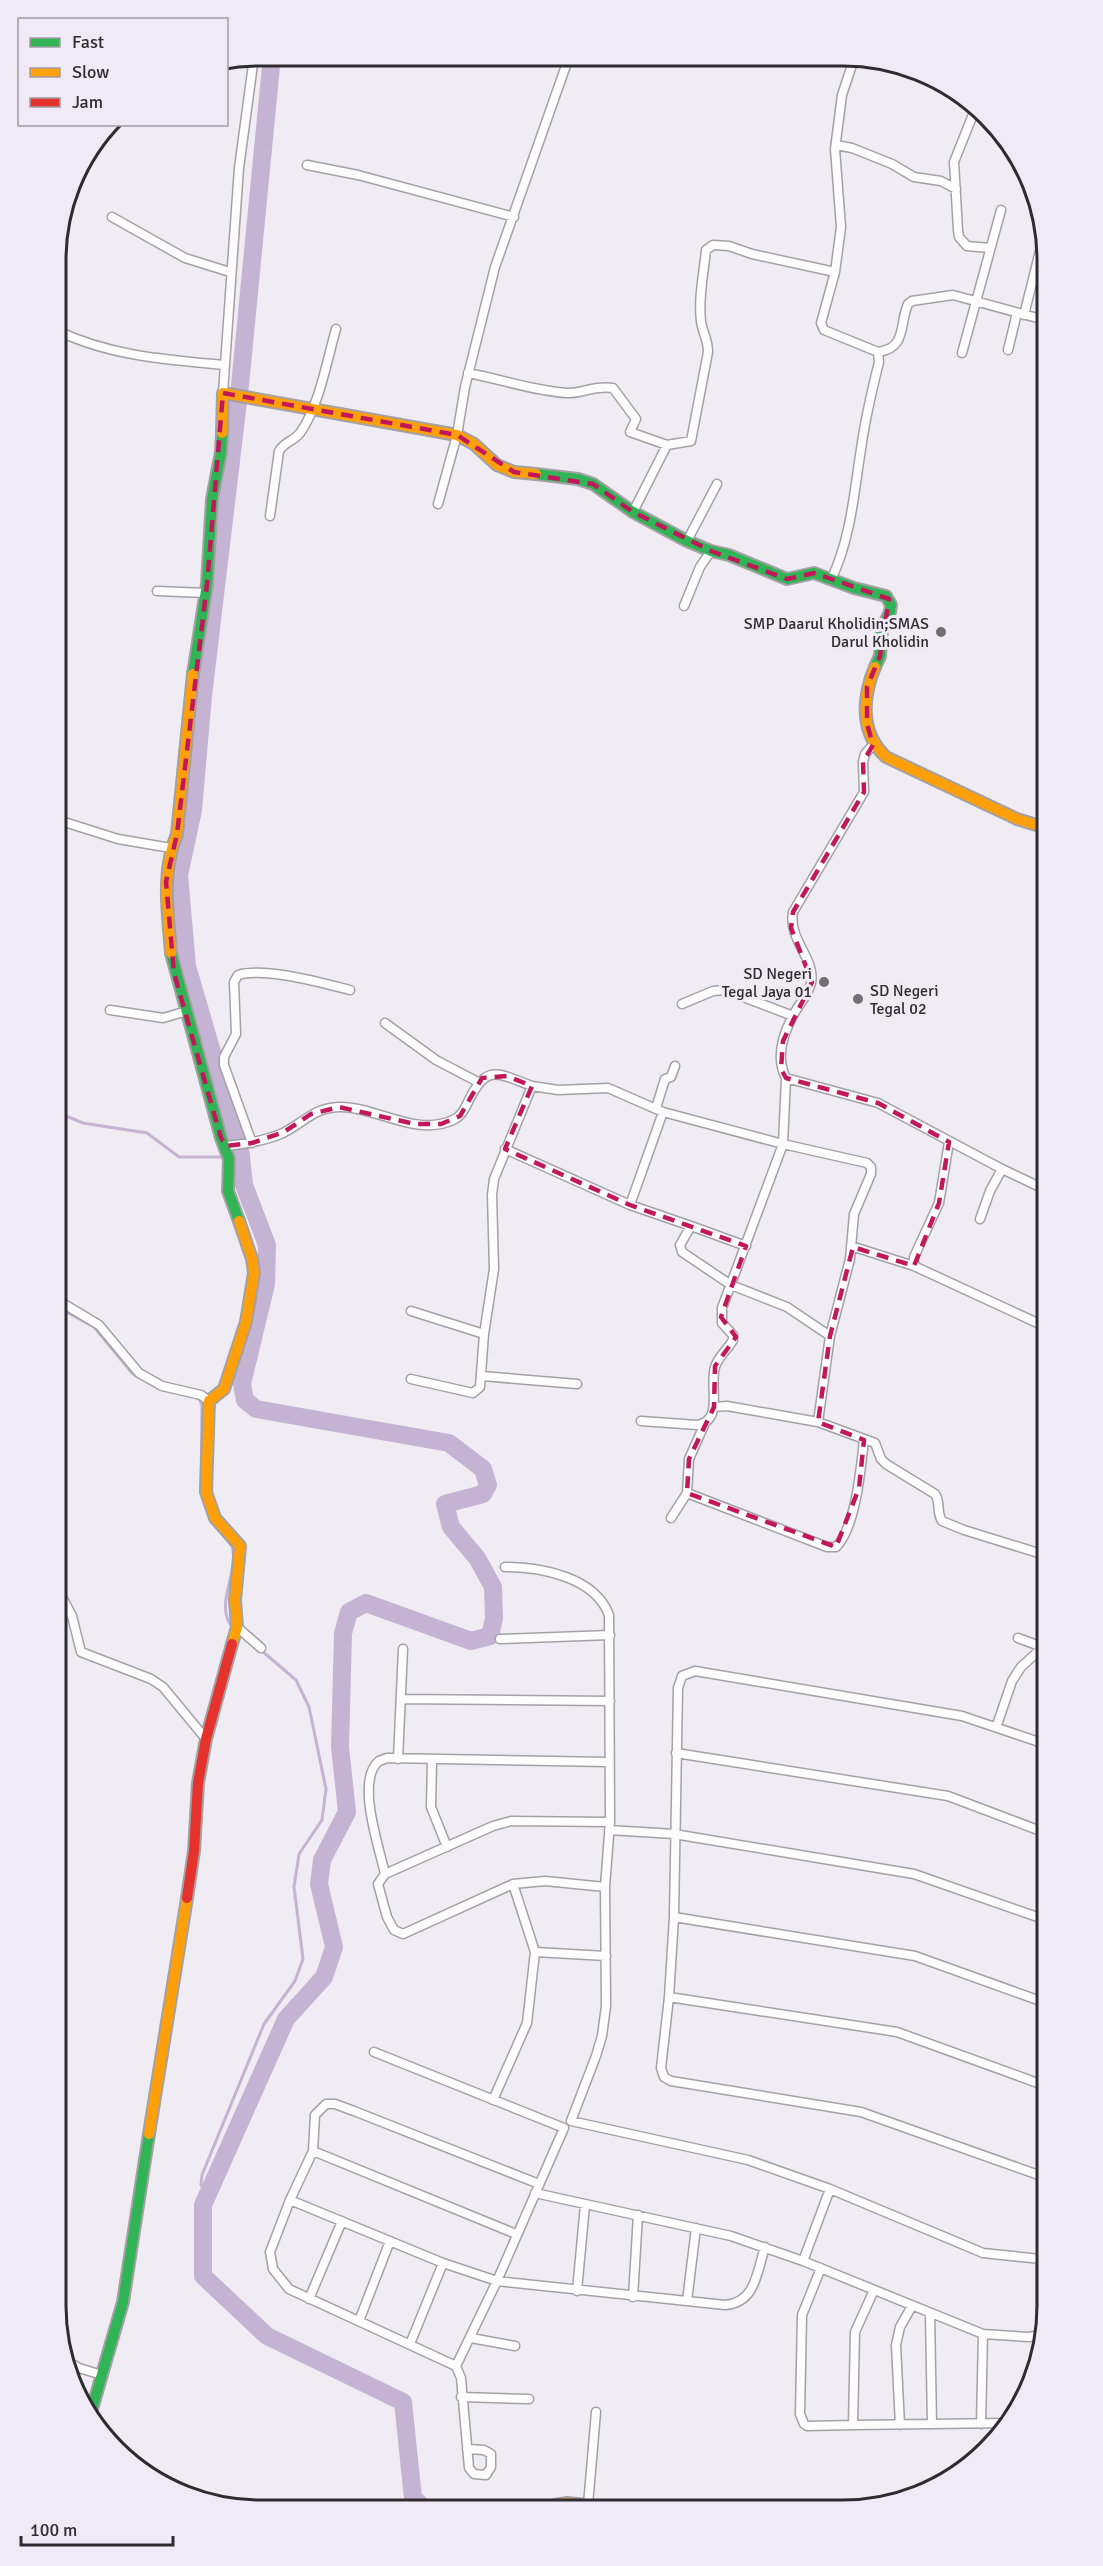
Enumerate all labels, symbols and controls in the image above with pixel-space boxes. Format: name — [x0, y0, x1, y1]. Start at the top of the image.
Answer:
legend — [18, 18, 228, 126]
text: Fast — [72, 31, 104, 53]
text: Slow — [72, 61, 109, 83]
text: Jam — [72, 91, 103, 113]
place label: SMP Daarul Kholidin;SMAS Darul Kholidin — [744, 614, 929, 652]
marker: SMP Daarul Kholidin;SMAS Darul Kholidin — [934, 625, 948, 639]
place label: SD Negeri Tegal Jaya 01 — [722, 964, 812, 1002]
marker: SD Negeri Tegal Jaya 01 — [817, 975, 831, 989]
place label: SD Negeri Tegal 02 — [870, 981, 939, 1019]
marker: SD Negeri Tegal 02 — [851, 992, 865, 1006]
scale bar — [21, 2509, 172, 2547]
text: 100 m — [30, 2519, 77, 2541]

